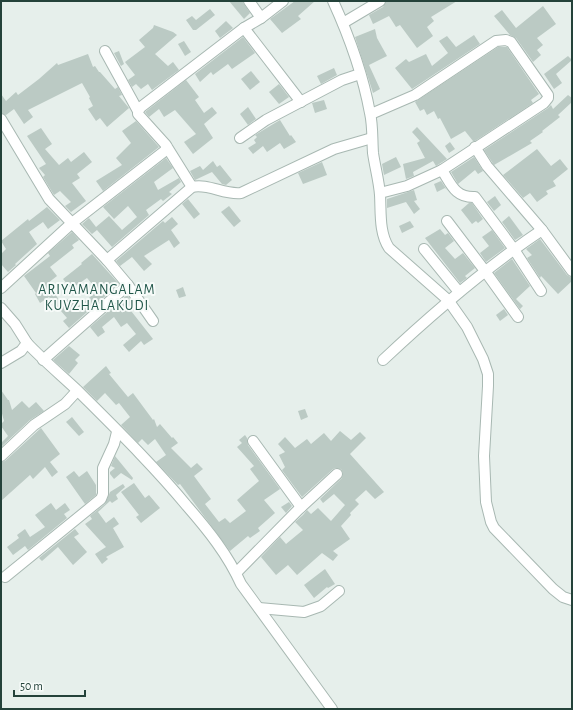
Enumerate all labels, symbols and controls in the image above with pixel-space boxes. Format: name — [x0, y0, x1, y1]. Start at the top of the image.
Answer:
district label: ARIYAMANGALAM KUVZHALAKUDI — [38, 283, 156, 313]
scale bar — [14, 672, 85, 698]
text: 50 m — [20, 680, 43, 692]

